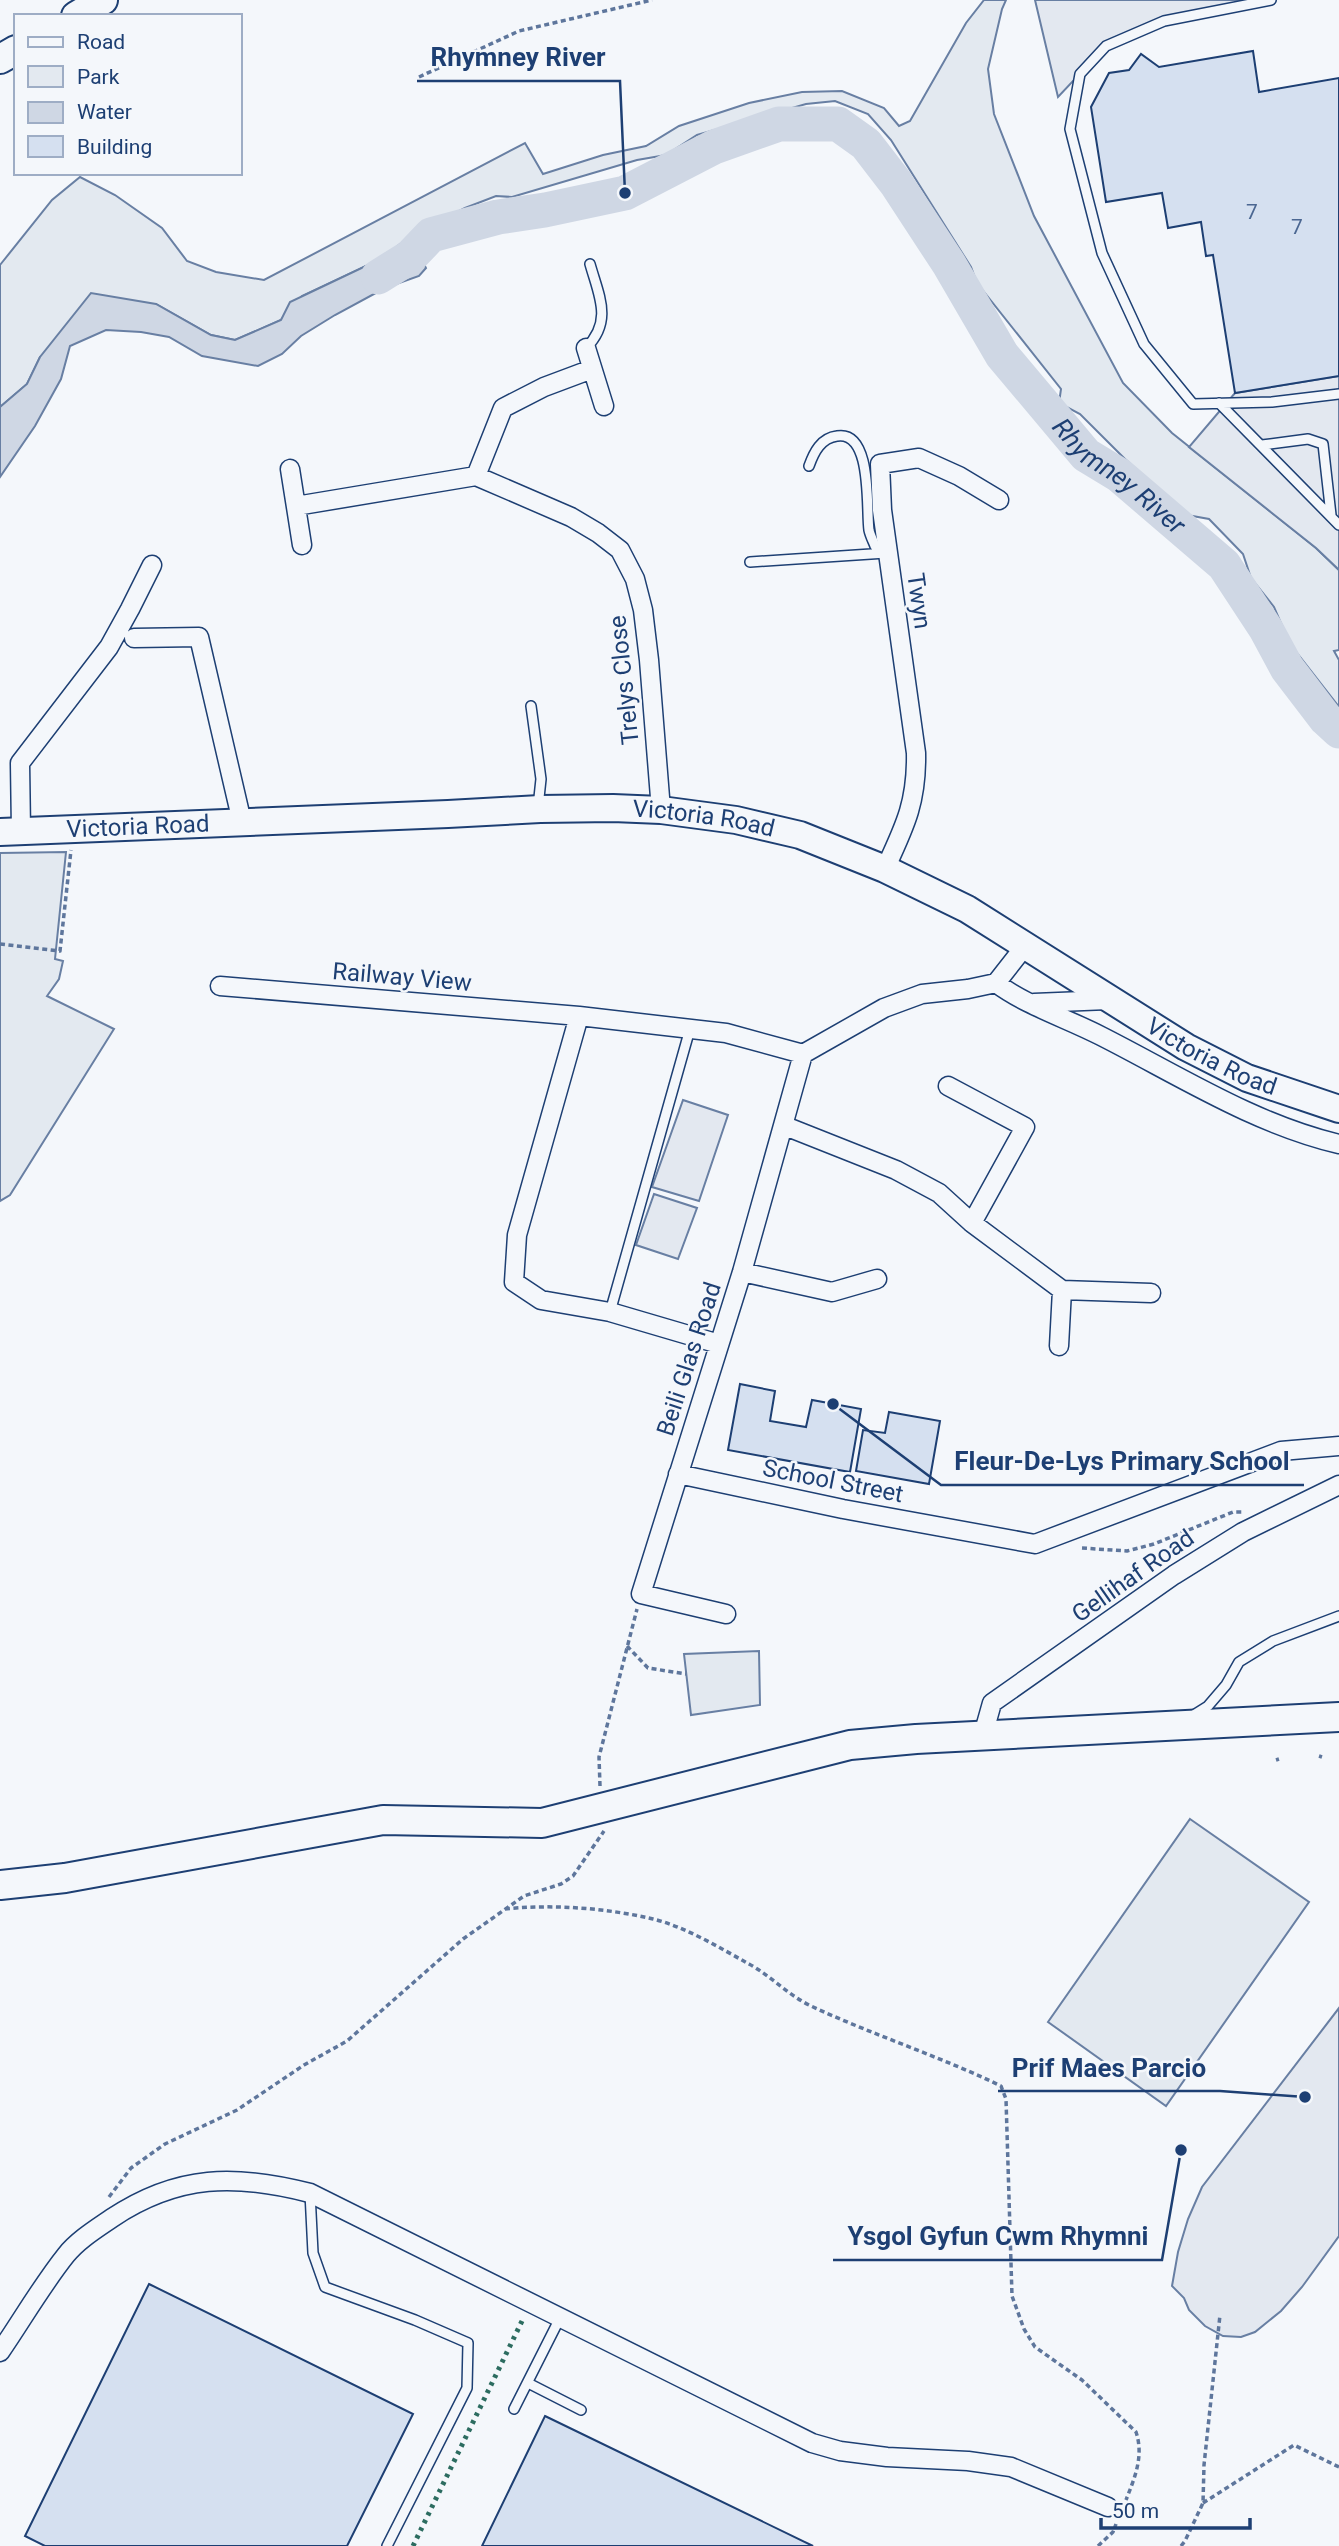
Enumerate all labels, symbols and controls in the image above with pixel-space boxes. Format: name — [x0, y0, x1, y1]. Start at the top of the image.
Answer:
legend — [14, 14, 242, 175]
text: Road — [77, 30, 125, 54]
callout: Rhymney River — [417, 34, 620, 81]
text: Rhymney River — [431, 42, 606, 72]
text: Park — [77, 65, 120, 89]
text: Water — [77, 100, 132, 124]
text: Building — [77, 135, 152, 159]
house number: 7 — [1246, 200, 1258, 224]
house number: 7 — [1291, 215, 1303, 239]
water label: Rhymney River — [1046, 412, 1192, 541]
street label: Twyn — [901, 571, 937, 631]
street label: Trelys Close — [603, 614, 645, 746]
street label: Victoria Road — [632, 795, 777, 843]
street label: Victoria Road — [66, 810, 210, 843]
street label: Railway View — [331, 957, 473, 997]
street label: Victoria Road — [1141, 1012, 1280, 1101]
street label: Beili Glas Road — [651, 1279, 727, 1439]
callout: Fleur-De-Lys Primary School — [941, 1438, 1304, 1485]
text: Fleur-De-Lys Primary School — [954, 1446, 1290, 1476]
street label: School Street — [760, 1454, 906, 1508]
street label: Gellihaf Road — [1067, 1524, 1199, 1628]
callout: Prif Maes Parcio — [998, 2044, 1220, 2091]
text: Prif Maes Parcio — [1012, 2053, 1206, 2083]
callout: Ysgol Gyfun Cwm Rhymni — [833, 2213, 1162, 2260]
text: Ysgol Gyfun Cwm Rhymni — [848, 2221, 1148, 2251]
scale bar — [1101, 2486, 1250, 2530]
text: 50 m — [1112, 2499, 1159, 2523]

